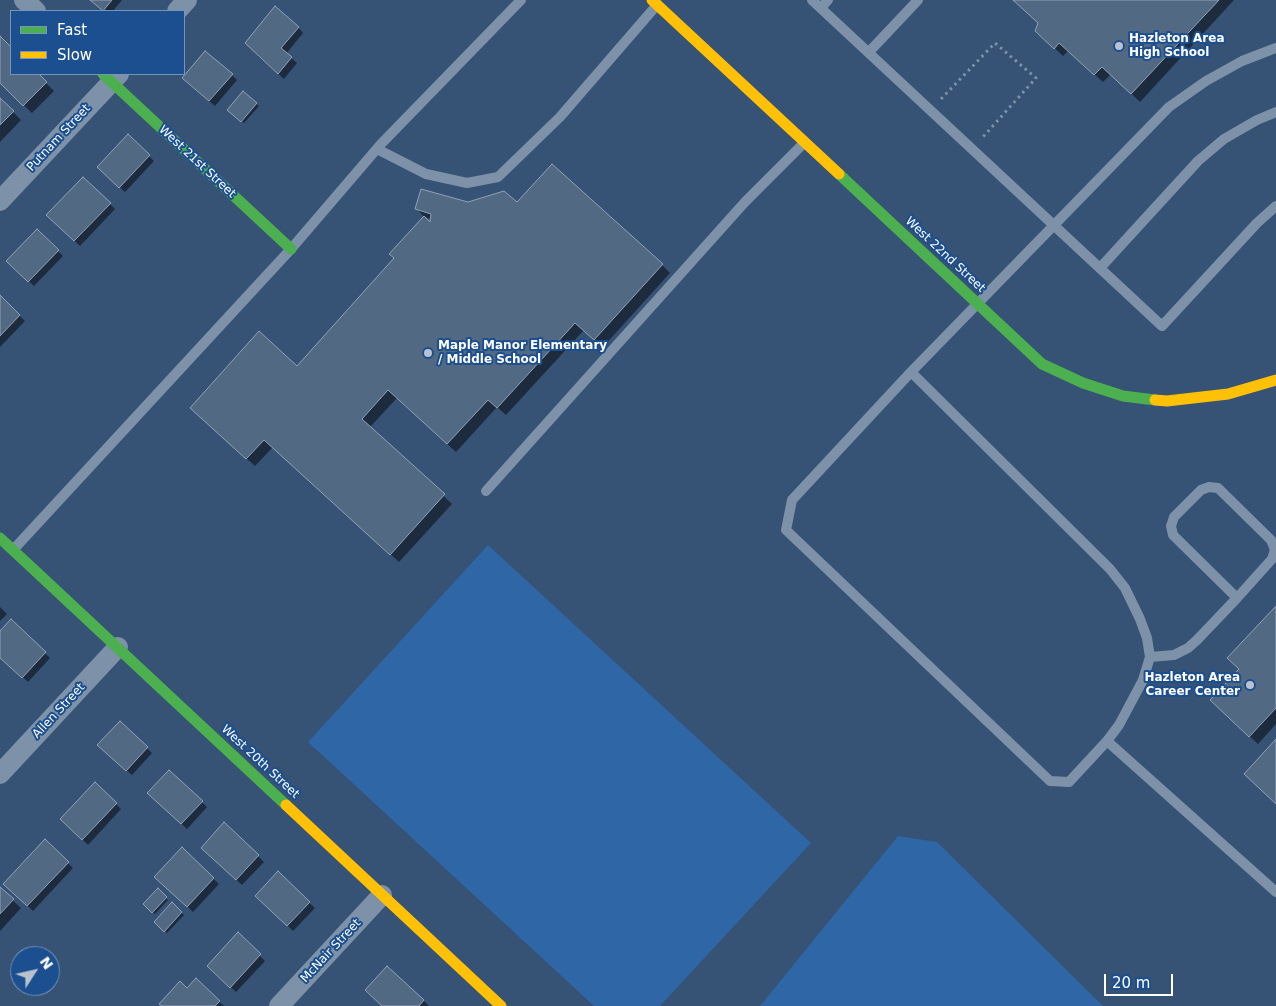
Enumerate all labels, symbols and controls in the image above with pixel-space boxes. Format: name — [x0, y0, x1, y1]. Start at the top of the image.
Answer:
legend — [10, 10, 185, 75]
text: Fast — [57, 21, 87, 39]
place label: Hazleton Area High School — [1129, 32, 1225, 60]
marker: Hazleton Area High School — [1113, 40, 1125, 52]
text: Slow — [57, 46, 92, 64]
street label: Putnam Street — [24, 102, 94, 174]
street label: West 21st Street — [156, 123, 238, 201]
street label: West 22nd Street — [902, 214, 988, 296]
place label: Maple Manor Elementary / Middle School — [438, 339, 607, 367]
marker: Maple Manor Elementary / Middle School — [422, 347, 434, 359]
place label: Hazleton Area Career Center — [1144, 671, 1240, 699]
marker: Hazleton Area Career Center — [1244, 679, 1256, 691]
street label: Allen Street — [30, 680, 88, 742]
street label: West 20th Street — [218, 722, 302, 802]
street label: McNair Street — [298, 916, 364, 986]
north arrow — [10, 946, 60, 996]
text: N — [37, 954, 56, 972]
scale bar — [1106, 964, 1175, 996]
text: 20 m — [1112, 974, 1150, 992]

